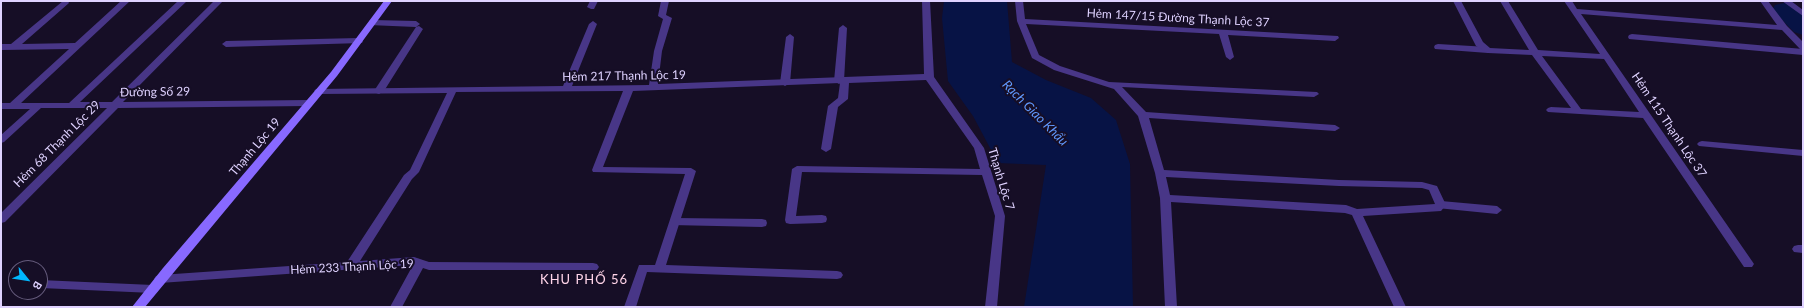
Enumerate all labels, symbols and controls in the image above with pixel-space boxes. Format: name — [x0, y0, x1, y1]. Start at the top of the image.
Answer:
street label: Hẻm 147/15 Đường Thạnh Lộc 37 — [1086, 6, 1270, 30]
street label: Hẻm 217 Thạnh Lộc 19 — [562, 68, 686, 84]
street label: Hẻm 115 Thạnh Lộc 37 — [1628, 70, 1710, 180]
water label: Rạch Giao Khẩu — [999, 77, 1071, 149]
street label: Đường Số 29 — [120, 84, 190, 100]
street label: Hẻm 68 Thạnh Lộc 29 — [11, 98, 103, 190]
street label: Thạnh Lộc 19 — [227, 115, 283, 179]
street label: Thạnh Lộc 7 — [985, 146, 1017, 212]
street label: Hẻm 233 Thạnh Lộc 19 — [290, 257, 414, 277]
north arrow — [8, 260, 48, 300]
district label: KHU PHỐ 56 — [540, 272, 628, 288]
text: B — [31, 279, 45, 292]

